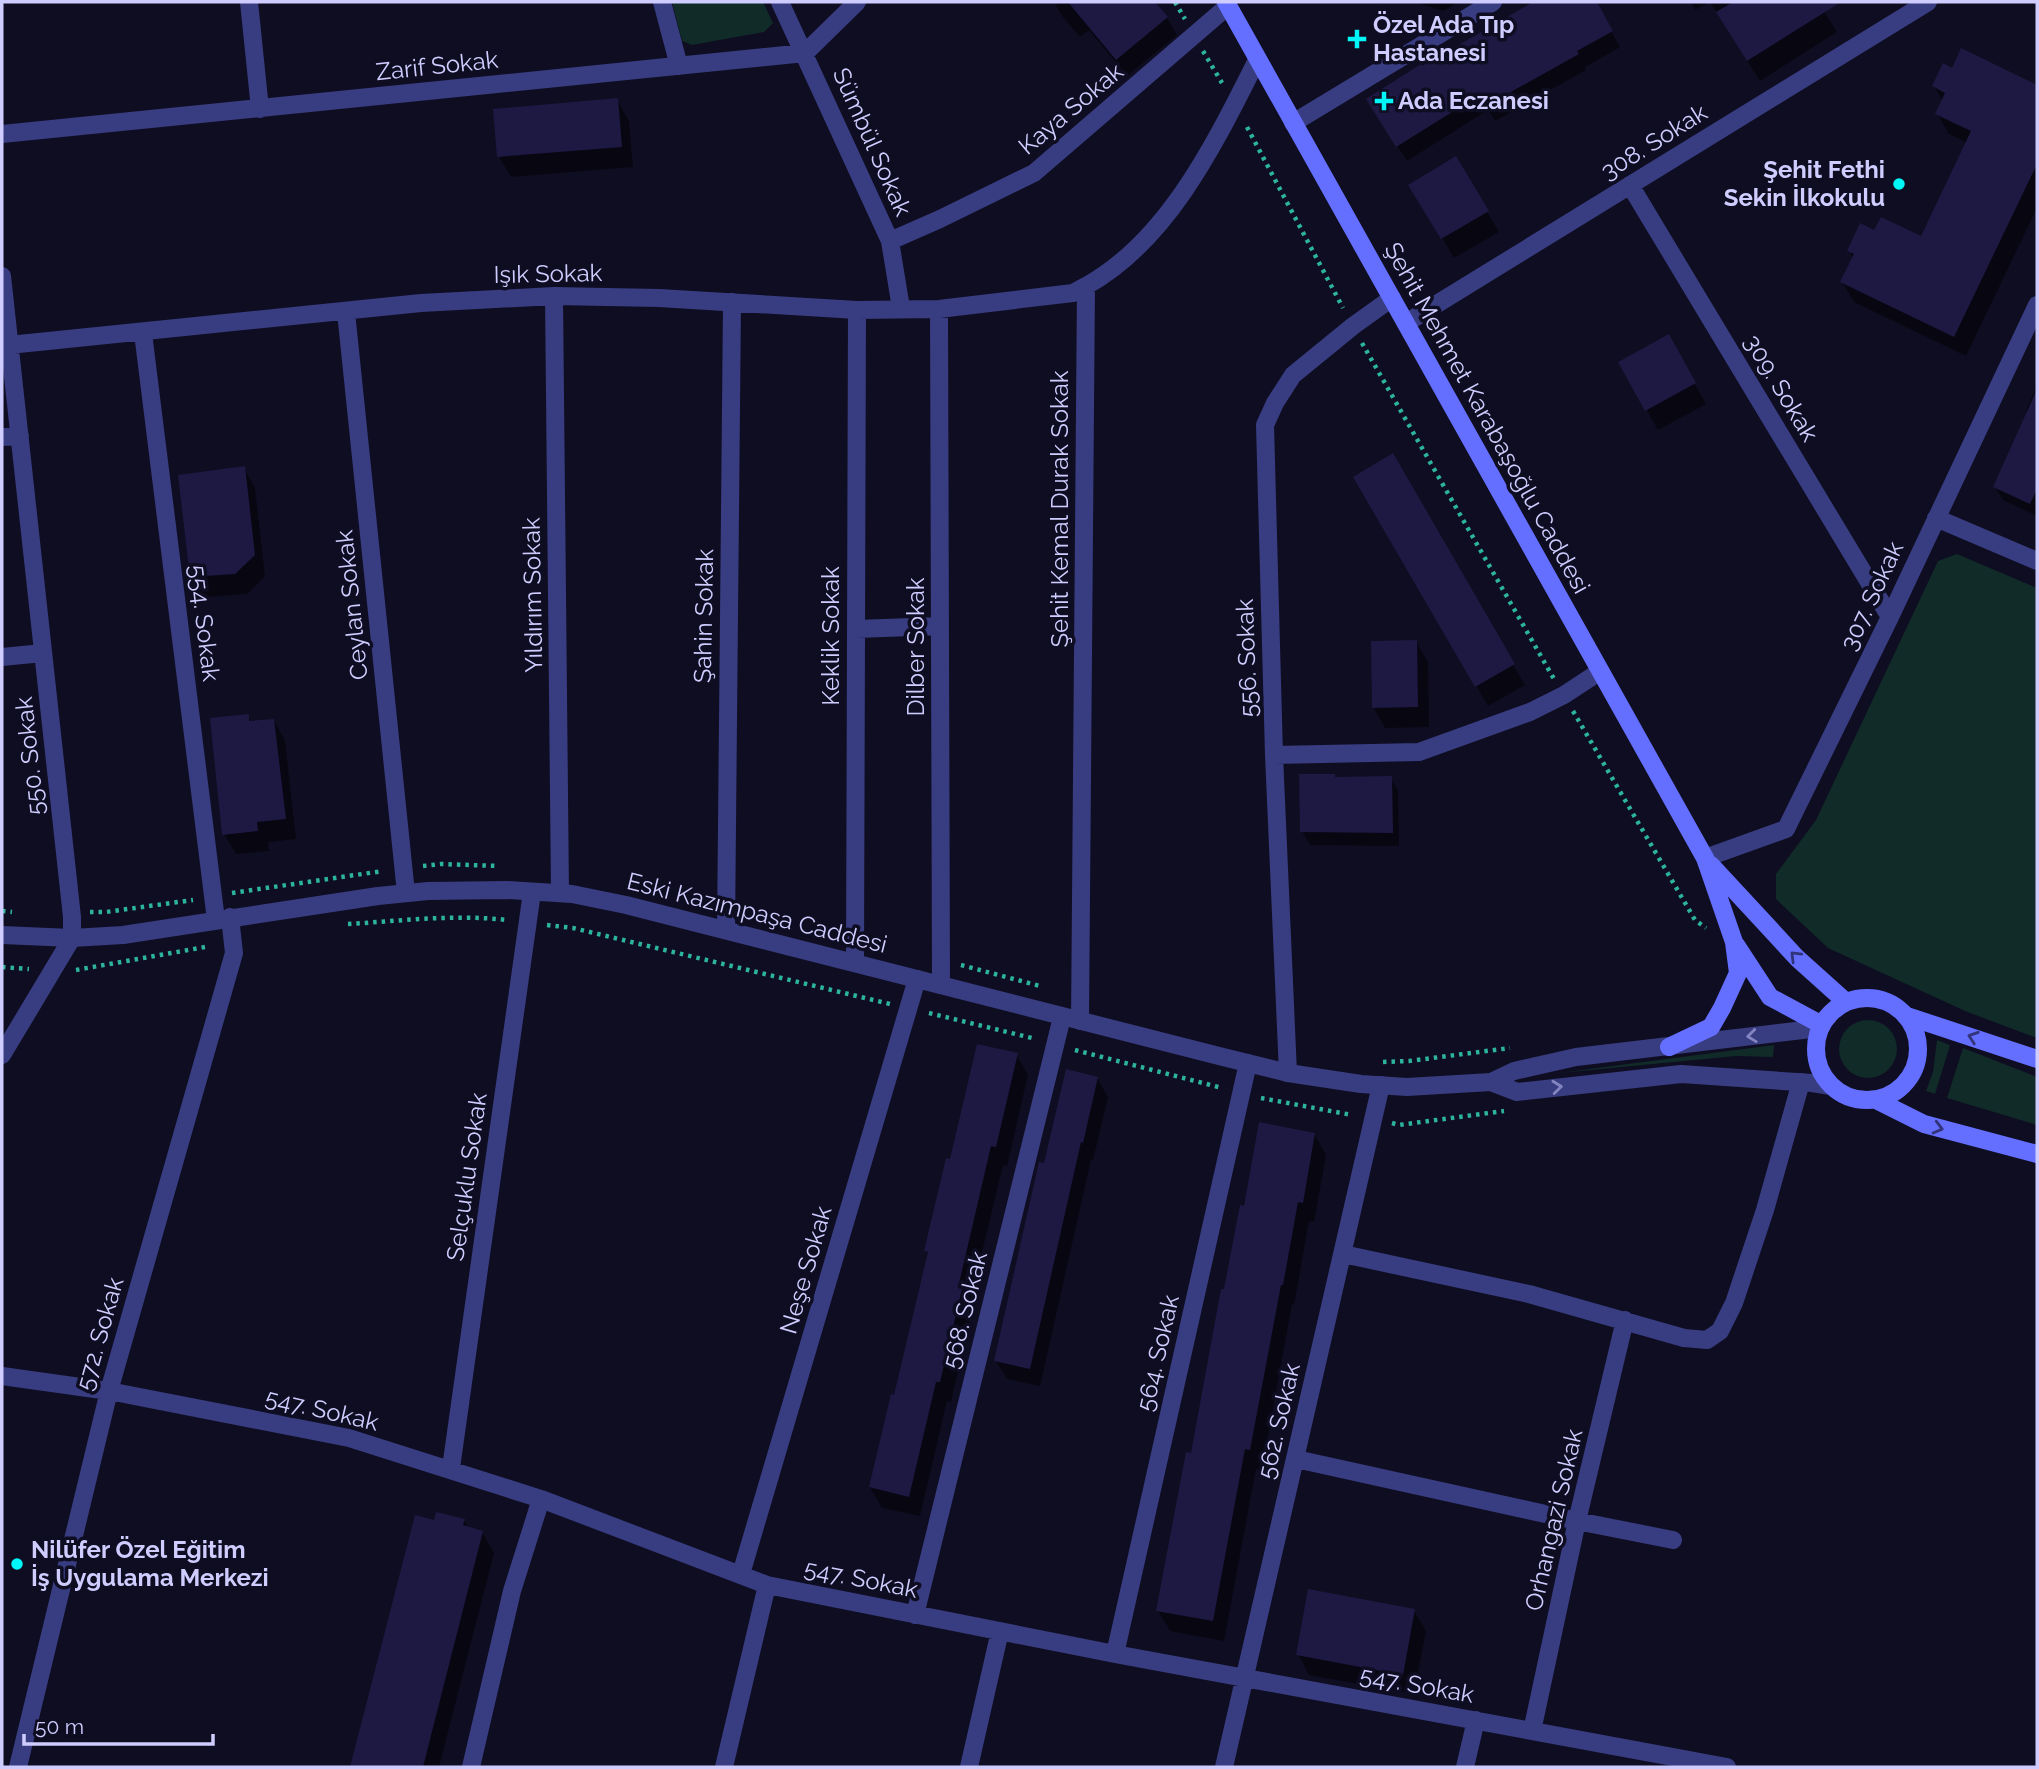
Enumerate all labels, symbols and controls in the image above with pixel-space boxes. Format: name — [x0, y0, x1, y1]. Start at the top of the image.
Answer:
place label: Özel Ada Tıp Hastanesi — [1373, 10, 1514, 67]
marker: Özel Ada Tıp Hastanesi — [1347, 29, 1367, 49]
street label: Zarif Sokak — [374, 45, 500, 86]
street label: Kaya Sokak — [1013, 56, 1129, 161]
street label: Sümbül Sokak — [827, 63, 918, 221]
place label: Ada Eczanesi — [1398, 86, 1549, 115]
marker: Ada Eczanesi — [1376, 93, 1392, 109]
street label: 308. Sokak — [1595, 97, 1712, 186]
place label: Şehit Fethi Sekin İlkokulu — [1724, 155, 1885, 212]
marker: Şehit Fethi Sekin İlkokulu — [1891, 176, 1907, 192]
street label: Şehit Mehmet Karabaşoğlu Caddesi — [1379, 237, 1596, 598]
street label: Işık Sokak — [493, 258, 603, 289]
street label: 309. Sokak — [1738, 329, 1825, 447]
street label: Şehit Kemal Durak Sokak — [1045, 370, 1074, 647]
street label: Yıldırım Sokak — [517, 517, 548, 673]
street label: Ceylan Sokak — [329, 529, 374, 681]
street label: 307. Sokak — [1834, 537, 1909, 655]
street label: Şahin Sokak — [688, 548, 719, 683]
street label: 554. Sokak — [183, 563, 226, 683]
street label: Keklik Sokak — [816, 566, 845, 706]
street label: Dilber Sokak — [901, 577, 930, 717]
street label: 556. Sokak — [1230, 598, 1263, 718]
street label: 550. Sokak — [9, 695, 50, 817]
street label: Eski Kazımpaşa Caddesi — [624, 866, 890, 959]
one-way arrow — [1791, 952, 1804, 965]
one-way arrow — [1746, 1029, 1758, 1044]
one-way arrow — [1967, 1031, 1979, 1045]
one-way arrow — [1552, 1080, 1563, 1095]
street label: Selçuklu Sokak — [440, 1091, 493, 1263]
one-way arrow — [1932, 1120, 1944, 1134]
street label: Neşe Sokak — [773, 1202, 838, 1337]
street label: 568. Sokak — [936, 1248, 993, 1371]
street label: 572. Sokak — [70, 1274, 130, 1394]
street label: 564. Sokak — [1130, 1292, 1185, 1414]
street label: 562. Sokak — [1251, 1360, 1306, 1482]
street label: 547. Sokak — [263, 1382, 382, 1437]
street label: Orhangazi Sokak — [1518, 1426, 1589, 1614]
place label: Nilüfer Özel Eğitim İş Uygulama Merkezi — [31, 1535, 269, 1592]
street label: 547. Sokak — [802, 1553, 921, 1604]
marker: Nilüfer Özel Eğitim İş Uygulama Merkezi — [9, 1556, 25, 1572]
street label: 547. Sokak — [1358, 1660, 1477, 1709]
scale bar — [24, 1702, 214, 1746]
text: 50 m — [35, 1714, 84, 1739]

